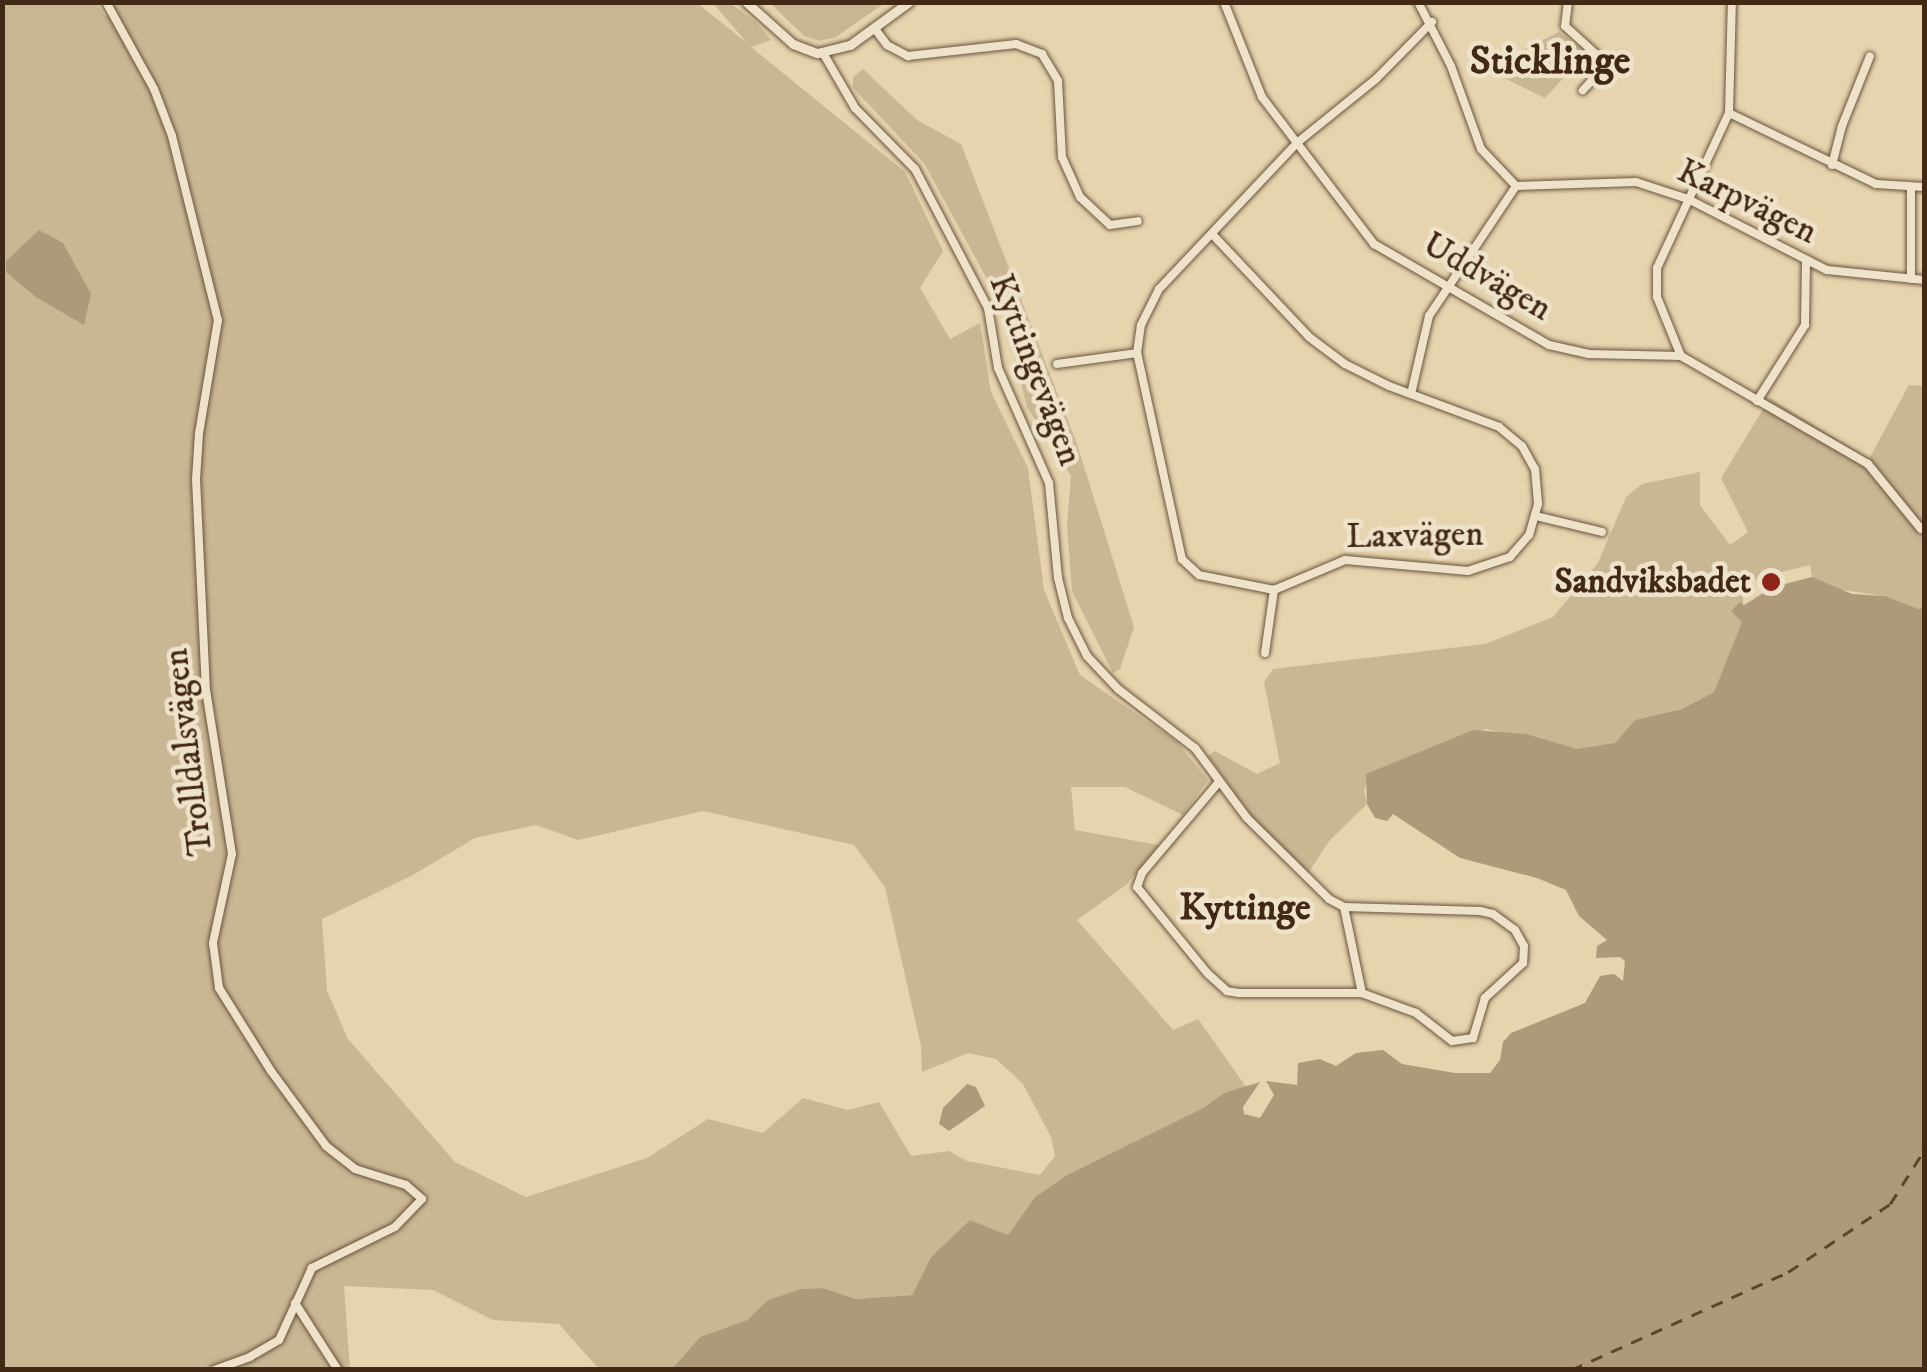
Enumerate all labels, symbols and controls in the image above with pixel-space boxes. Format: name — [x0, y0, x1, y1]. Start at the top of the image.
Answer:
district label: Sticklinge — [1470, 38, 1630, 86]
street label: Karpvägen — [1670, 150, 1824, 254]
street label: Uddvägen — [1415, 224, 1559, 330]
street label: Kyttingevägen — [979, 269, 1091, 471]
street label: Laxvägen — [1346, 514, 1484, 558]
place label: Sandviksbadet — [1554, 561, 1751, 603]
marker: Sandviksbadet — [1760, 571, 1782, 593]
street label: Trolldalsvägen — [155, 646, 223, 858]
district label: Kyttinge — [1179, 886, 1311, 932]

